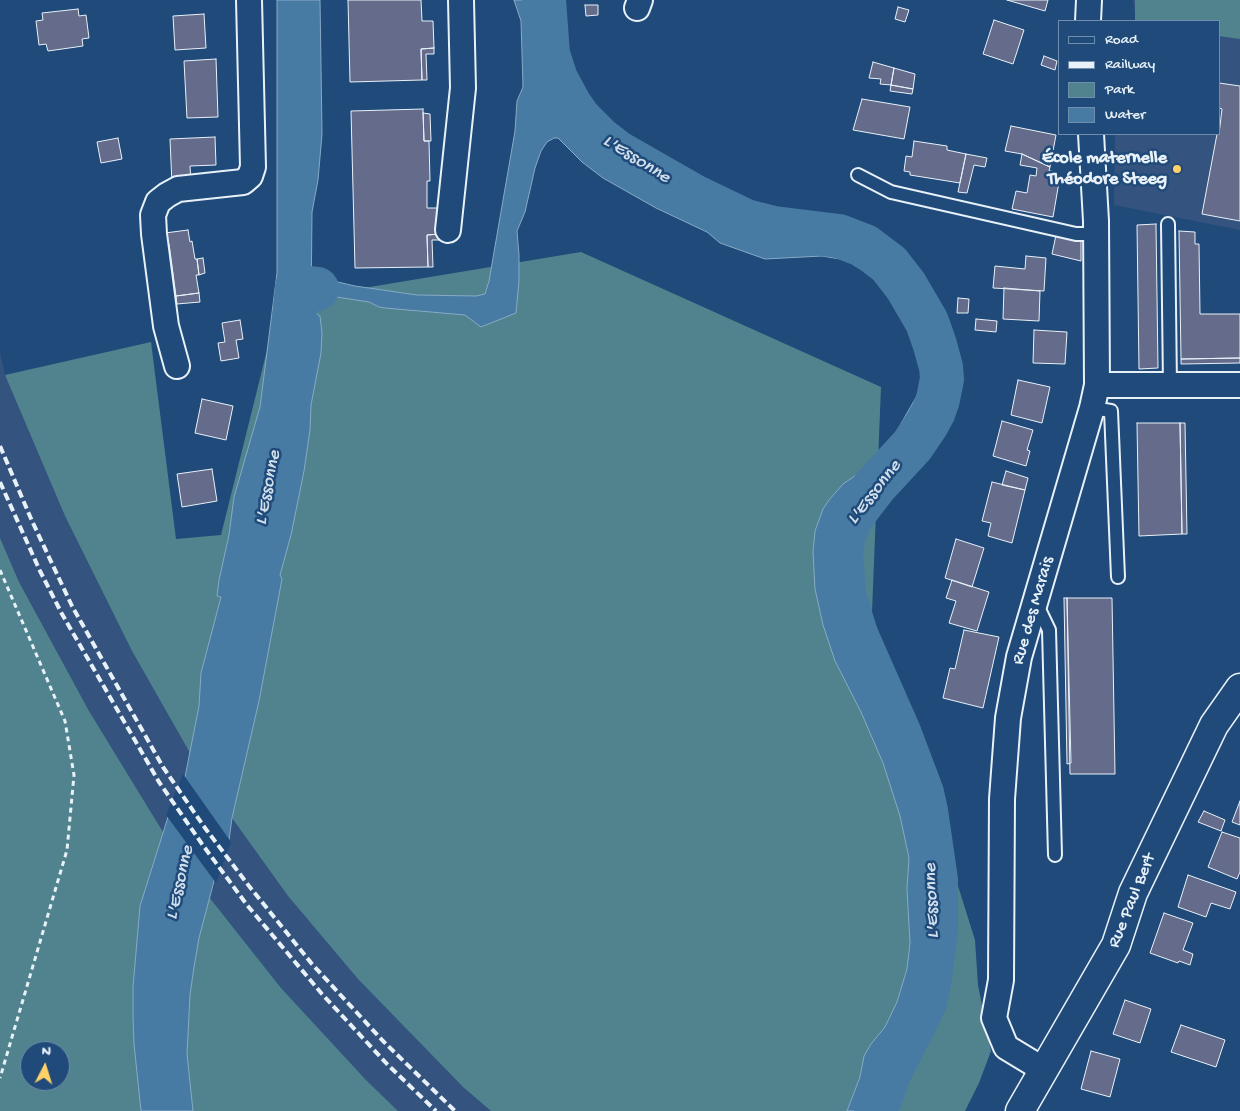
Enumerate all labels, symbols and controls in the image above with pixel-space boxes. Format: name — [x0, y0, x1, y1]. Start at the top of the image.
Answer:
legend — [1058, 20, 1220, 135]
text: Road — [1105, 31, 1138, 49]
text: Railway — [1105, 56, 1155, 74]
text: Park — [1105, 81, 1134, 99]
text: Water — [1105, 106, 1145, 124]
water label: L'Essonne — [598, 130, 674, 190]
place label: École maternelle Théodore Steeg — [1042, 148, 1167, 190]
marker: École maternelle Théodore Steeg — [1171, 163, 1183, 175]
water label: L'Essonne — [251, 449, 287, 527]
water label: L'Essonne — [843, 456, 907, 530]
street label: Rue des Marais — [1008, 554, 1060, 668]
water label: L'Essonne — [161, 844, 201, 922]
street label: Rue Paul Bert — [1104, 850, 1162, 952]
water label: L'Essonne — [920, 863, 946, 939]
north arrow — [20, 1041, 70, 1091]
text: N — [41, 1043, 52, 1060]

